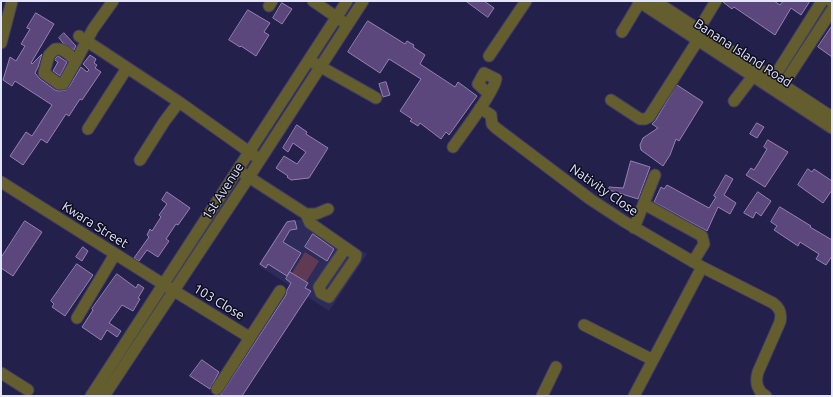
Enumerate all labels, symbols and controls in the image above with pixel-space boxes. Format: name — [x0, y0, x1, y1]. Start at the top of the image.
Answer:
street label: Banana Island Road — [691, 16, 795, 90]
street label: 1st Avenue — [199, 160, 247, 222]
street label: Nativity Close — [567, 161, 641, 219]
street label: Kwara Street — [59, 199, 131, 251]
street label: 103 Close — [191, 281, 247, 323]

